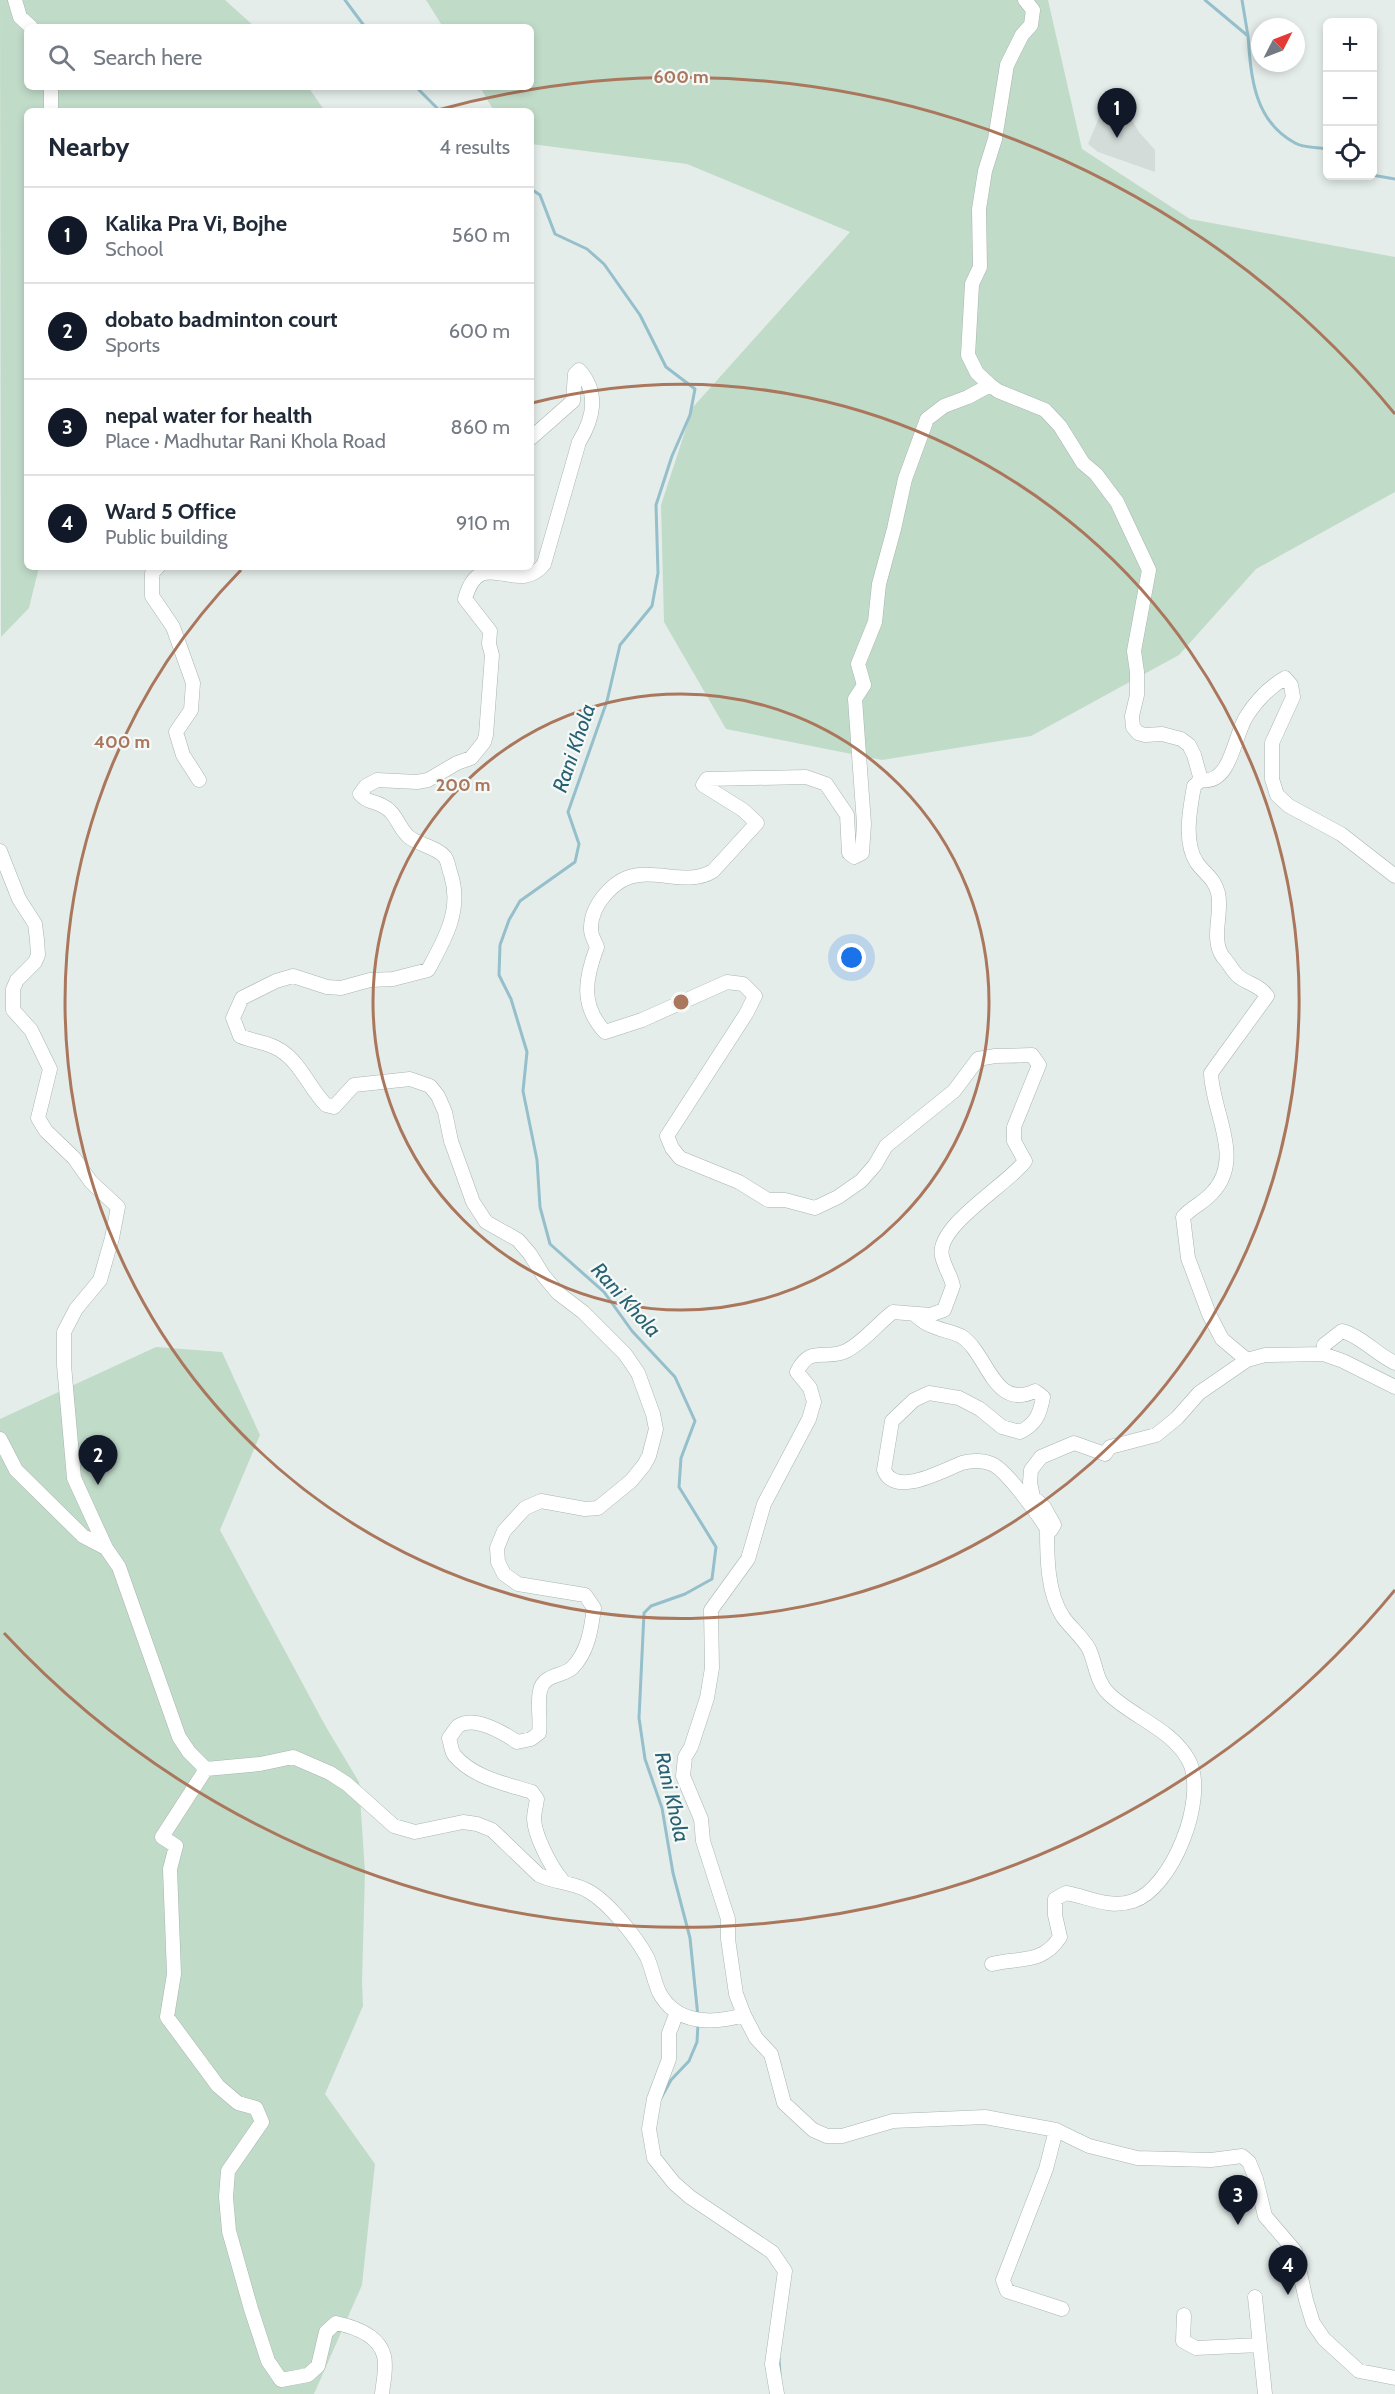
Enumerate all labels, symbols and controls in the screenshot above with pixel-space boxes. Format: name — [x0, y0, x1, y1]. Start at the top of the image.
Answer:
north arrow — [1251, 18, 1305, 72]
map controls — [1323, 18, 1377, 180]
button: + — [1323, 18, 1377, 72]
search box — [24, 24, 534, 90]
icon: search — [45, 41, 78, 74]
text: Search here — [93, 44, 202, 71]
text: 600 m — [653, 66, 709, 88]
button: − — [1323, 72, 1377, 126]
pin: 1 — [1098, 88, 1136, 138]
button: locate — [1323, 126, 1377, 180]
text: Nearby — [48, 131, 129, 163]
text: 4 results — [439, 135, 510, 159]
text: Kalika Pra Vi, Bojhe — [105, 210, 287, 237]
text: 1 — [64, 223, 71, 247]
text: 560 m — [452, 223, 510, 247]
text: School — [105, 237, 163, 261]
text: dobato badminton court — [105, 306, 338, 333]
text: 2 — [62, 319, 73, 343]
text: 600 m — [449, 319, 510, 343]
text: Sports — [105, 333, 160, 357]
text: nepal water for health — [105, 402, 312, 429]
text: 3 — [62, 415, 73, 439]
text: 860 m — [451, 415, 510, 439]
text: Place · Madhutar Rani Khola Road — [105, 429, 386, 453]
text: Ward 5 Office — [105, 498, 236, 525]
text: 4 — [61, 511, 74, 535]
text: 910 m — [456, 511, 510, 535]
text: Public building — [105, 525, 227, 549]
water label: Rani Khola — [547, 700, 600, 795]
text: 400 m — [94, 731, 150, 753]
text: 200 m — [436, 774, 490, 796]
your location — [837, 943, 866, 972]
centre of rings — [671, 992, 691, 1012]
water label: Rani Khola — [586, 1257, 666, 1342]
pin: 2 — [78, 1436, 118, 1485]
water label: Rani Khola — [650, 1749, 695, 1844]
pin: 3 — [1218, 2176, 1258, 2225]
pin: 4 — [1268, 2246, 1308, 2295]

